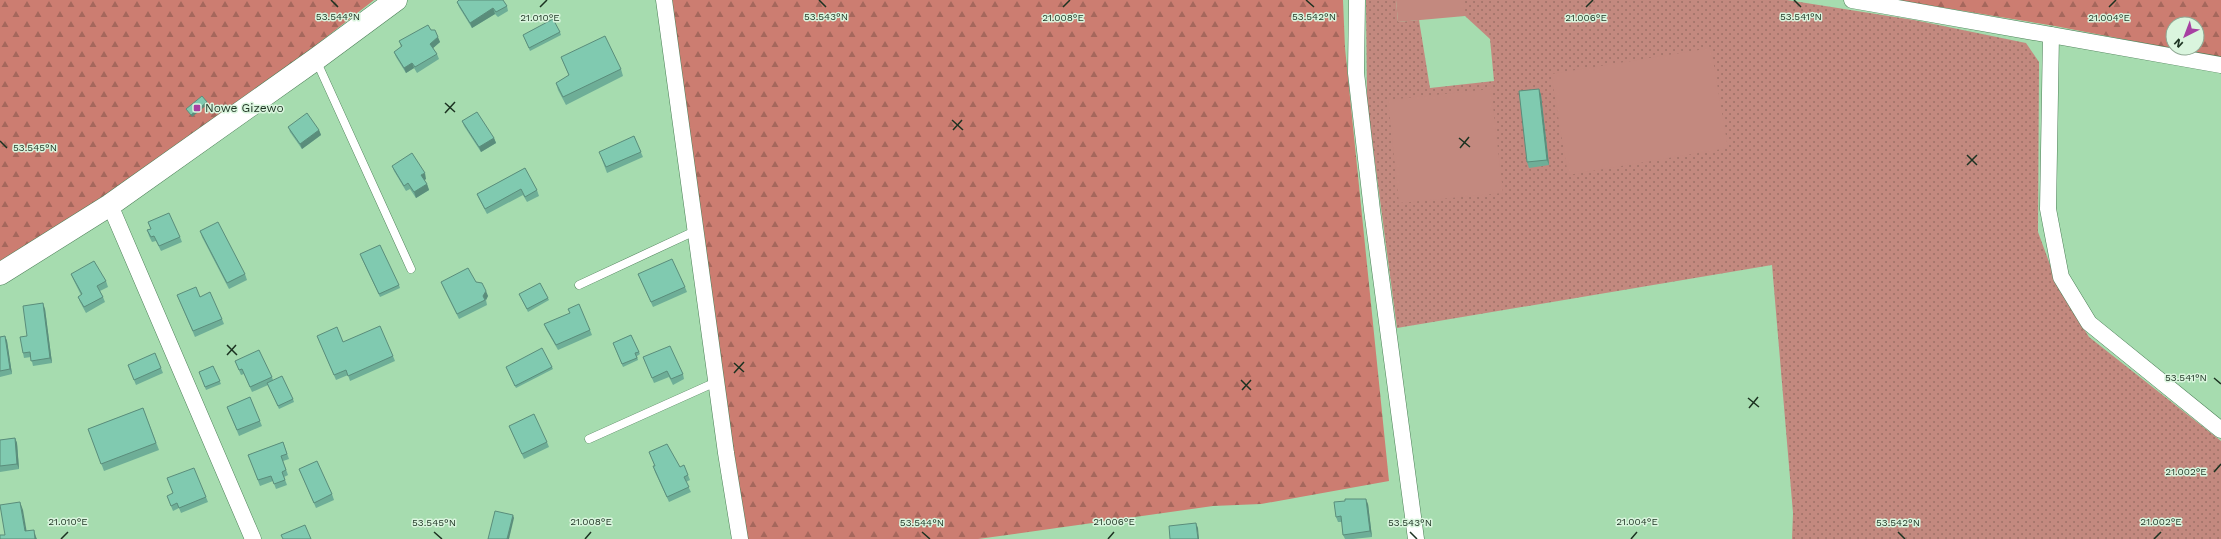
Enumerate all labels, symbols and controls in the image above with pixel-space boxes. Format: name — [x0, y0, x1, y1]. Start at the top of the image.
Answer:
text: 53.544°N — [316, 11, 360, 22]
text: 53.543°N — [804, 11, 848, 22]
text: 53.542°N — [1292, 11, 1336, 22]
text: 53.541°N — [1780, 11, 1822, 22]
text: 21.010°E — [520, 12, 560, 23]
text: 21.008°E — [1042, 12, 1084, 23]
text: 21.006°E — [1565, 12, 1607, 23]
text: 21.004°E — [2088, 12, 2130, 23]
north arrow — [2165, 16, 2205, 56]
text: N — [2171, 36, 2186, 51]
place label: Nowe Gizewo — [205, 101, 284, 115]
marker: Nowe Gizewo — [192, 103, 202, 113]
text: 53.545°N — [13, 142, 57, 153]
text: 53.541°N — [2165, 372, 2207, 383]
text: 21.002°E — [2165, 466, 2207, 477]
text: 21.010°E — [48, 516, 88, 527]
text: 21.008°E — [570, 516, 612, 527]
text: 21.006°E — [1093, 516, 1135, 527]
text: 21.004°E — [1616, 516, 1658, 527]
text: 21.002°E — [2140, 516, 2182, 527]
text: 53.545°N — [412, 517, 456, 528]
text: 53.544°N — [900, 517, 944, 528]
text: 53.543°N — [1388, 517, 1432, 528]
text: 53.542°N — [1876, 517, 1920, 528]

